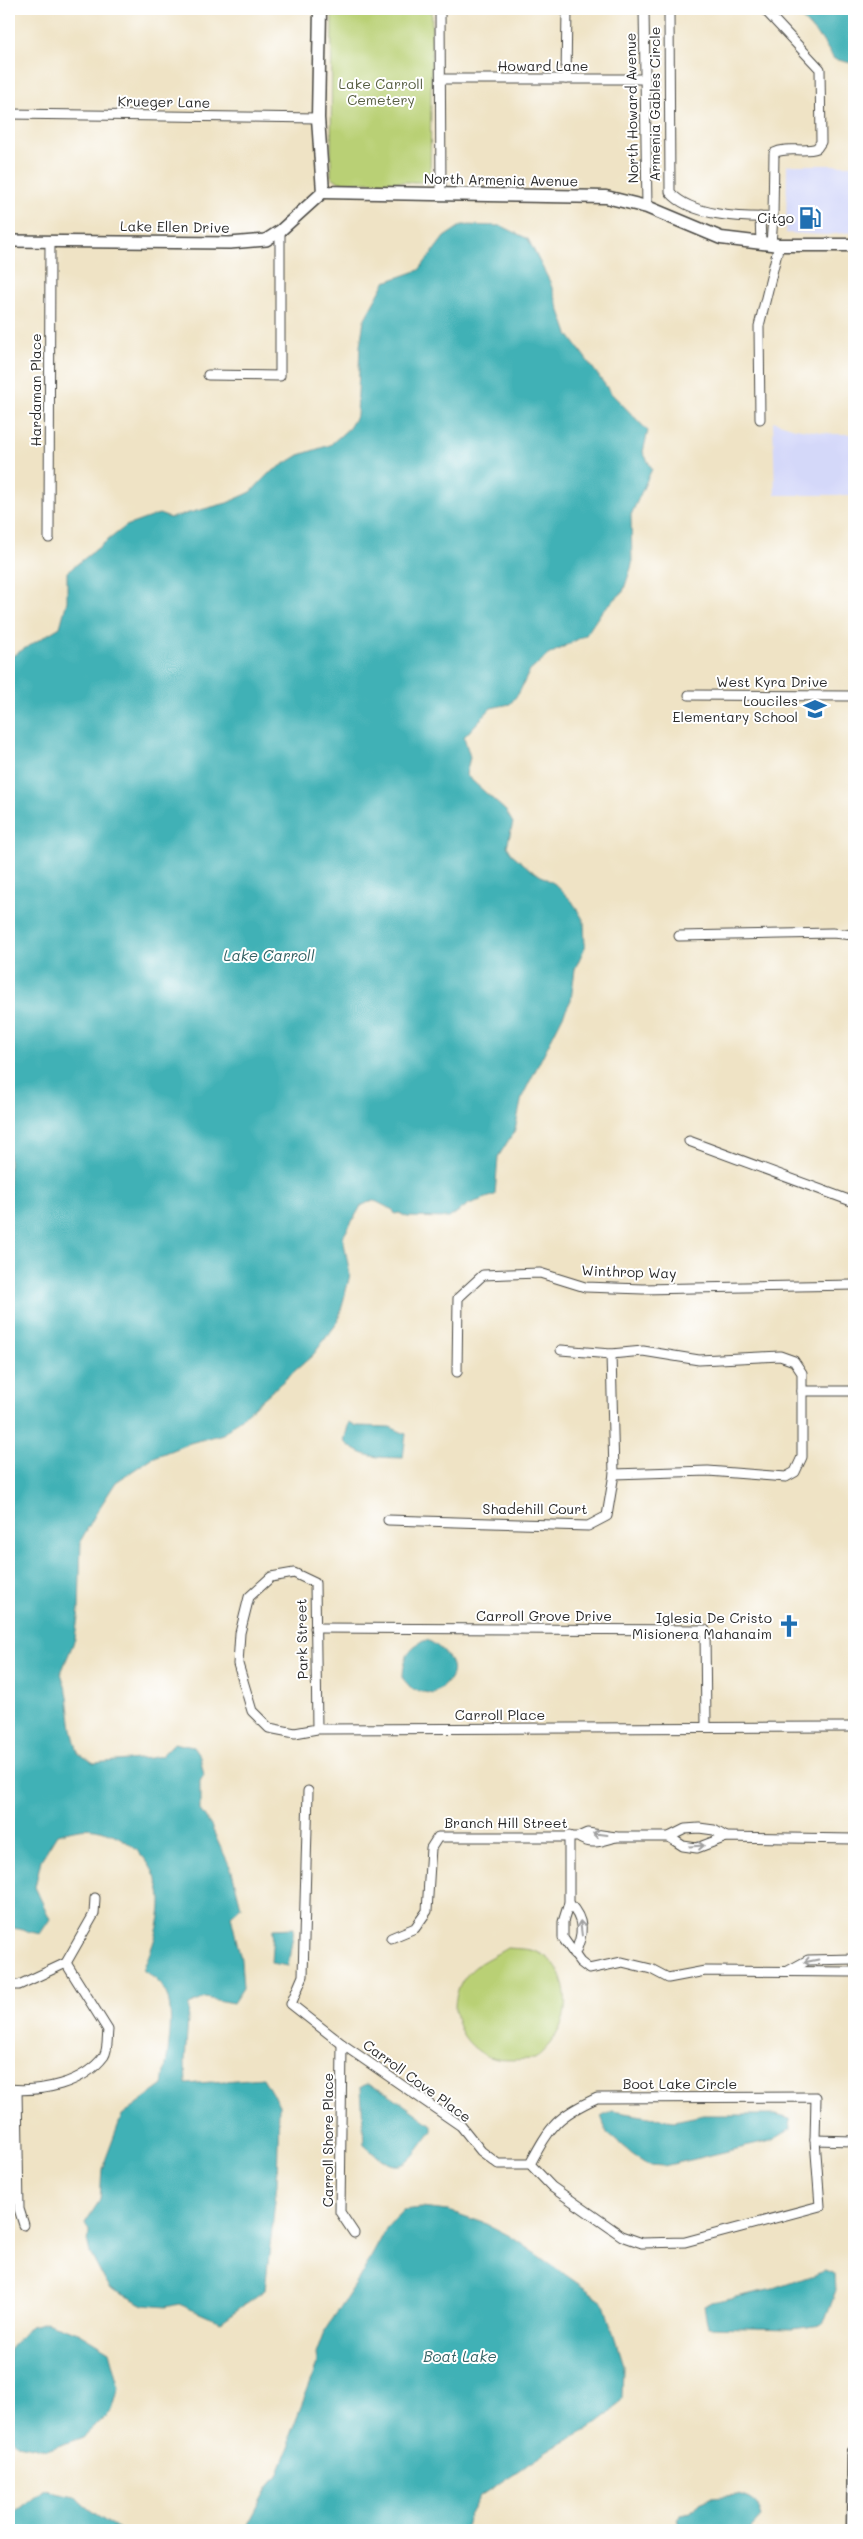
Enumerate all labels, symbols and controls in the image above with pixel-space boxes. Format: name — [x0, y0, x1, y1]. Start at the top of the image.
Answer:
street label: Armenia Gables Circle — [645, 27, 664, 181]
street label: North Howard Avenue — [621, 32, 642, 184]
street label: Howard Lane — [498, 56, 588, 75]
park label: Lake Carroll Cemetery — [339, 74, 423, 109]
street label: Krueger Lane — [118, 91, 210, 112]
street label: North Armenia Avenue — [424, 169, 578, 190]
fuel station icon: Citgo — [797, 205, 823, 231]
place label: Citgo — [757, 208, 794, 227]
street label: Lake Ellen Drive — [120, 216, 230, 237]
street label: Hardaman Place — [26, 333, 45, 447]
street label: West Kyra Drive — [716, 672, 828, 691]
place label: Louciles Elementary School — [672, 691, 798, 726]
school or university icon: Louciles Elementary School — [802, 696, 828, 722]
water label: Lake Carroll — [224, 945, 315, 965]
street label: Winthrop Way — [581, 1260, 677, 1283]
street label: Shadehill Court — [483, 1499, 587, 1518]
street label: Park Street — [291, 1598, 312, 1680]
street label: Carroll Grove Drive — [476, 1606, 612, 1625]
place label: Iglesia De Cristo Misionera Mahanaim — [632, 1608, 772, 1643]
church icon: Iglesia De Cristo Misionera Mahanaim — [776, 1613, 802, 1639]
street label: Carroll Place — [455, 1705, 545, 1724]
street label: Branch Hill Street — [444, 1813, 568, 1832]
one-way arrow — [592, 1829, 608, 1839]
one-way arrow — [688, 1841, 704, 1851]
one-way arrow — [576, 1920, 586, 1936]
one-way arrow — [804, 1957, 820, 1966]
street label: Carroll Cove Place — [359, 2035, 475, 2126]
street label: Carroll Shore Place — [318, 2073, 337, 2207]
street label: Boot Lake Circle — [623, 2074, 737, 2093]
water label: Boat Lake — [423, 2346, 497, 2366]

